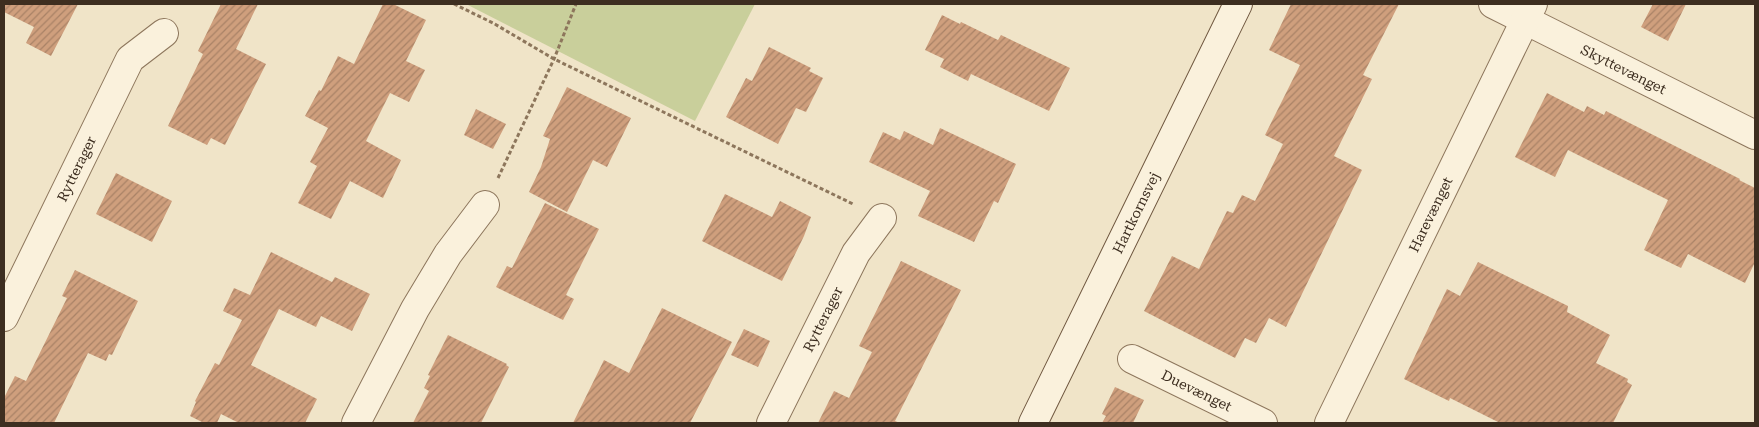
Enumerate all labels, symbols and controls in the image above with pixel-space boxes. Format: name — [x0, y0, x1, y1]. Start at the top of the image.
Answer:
street label: Skyttevænget — [1578, 41, 1669, 97]
street label: Rytterager — [54, 133, 99, 204]
street label: Hartkornsvej — [1109, 170, 1162, 256]
street label: Harevænget — [1406, 174, 1456, 255]
street label: Rytterager — [800, 284, 846, 354]
street label: Duevænget — [1159, 367, 1234, 415]

